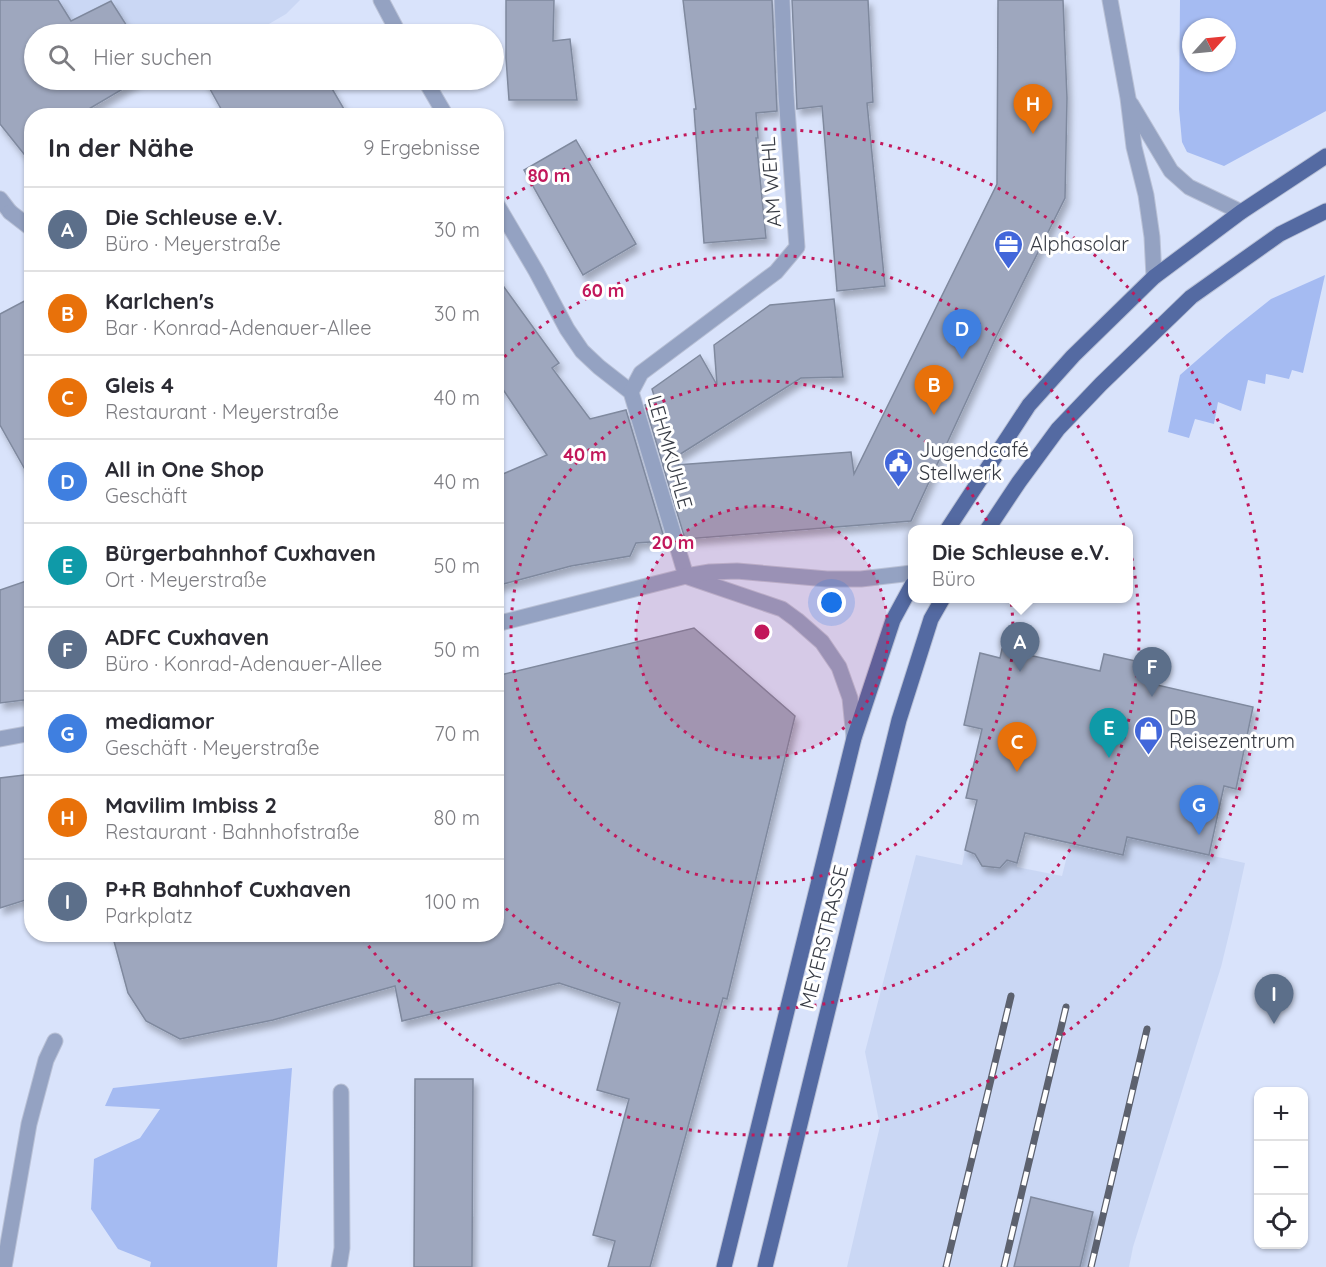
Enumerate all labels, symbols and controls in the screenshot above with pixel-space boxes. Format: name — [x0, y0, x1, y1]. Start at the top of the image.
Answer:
north arrow — [1182, 18, 1236, 72]
search box — [24, 24, 504, 90]
icon: search — [45, 41, 78, 74]
text: Hier suchen — [93, 43, 212, 71]
pin: H — [1014, 84, 1052, 134]
text: In der Nähe — [48, 131, 194, 164]
text: 9 Ergebnisse — [363, 135, 480, 160]
street label: AM WEHL — [755, 136, 786, 228]
text: 80 m — [528, 164, 570, 187]
text: Die Schleuse e.V. — [105, 203, 283, 231]
text: A — [61, 217, 74, 242]
text: 30 m — [434, 217, 480, 242]
office icon: Alphasolar — [993, 228, 1025, 270]
text: Büro · Meyerstraße — [105, 231, 281, 256]
place label: Alphasolar — [1030, 231, 1129, 256]
text: 60 m — [582, 279, 624, 302]
text: Karlchen's — [105, 287, 214, 315]
text: B — [61, 301, 74, 326]
text: 30 m — [434, 301, 480, 326]
pin: D — [942, 310, 982, 359]
text: Bar · Konrad-Adenauer-Allee — [105, 315, 371, 340]
pin: B — [914, 366, 954, 415]
text: Gleis 4 — [105, 371, 174, 399]
text: C — [61, 385, 74, 410]
text: 40 m — [434, 385, 480, 410]
street label: LEHMKUHLE — [642, 392, 699, 511]
text: Restaurant · Meyerstraße — [105, 399, 339, 424]
place label: Jugendcafé Stellwerk — [919, 437, 1029, 485]
text: 40 m — [563, 443, 607, 466]
public building icon: Jugendcafé Stellwerk — [882, 446, 914, 488]
text: All in One Shop — [105, 455, 264, 483]
text: D — [60, 469, 75, 494]
text: 40 m — [434, 469, 480, 494]
text: Geschäft — [105, 483, 187, 508]
popup — [908, 525, 1133, 603]
text: 20 m — [652, 531, 694, 554]
text: Die Schleuse e.V. — [932, 538, 1109, 566]
text: Bürgerbahnhof Cuxhaven — [105, 539, 376, 567]
text: E — [62, 553, 73, 578]
text: 50 m — [434, 553, 480, 578]
text: Büro — [932, 566, 975, 591]
text: Ort · Meyerstraße — [105, 567, 267, 592]
your location — [817, 588, 846, 617]
centre of rings — [752, 622, 772, 642]
pin: A — [1000, 622, 1040, 672]
text: ADFC Cuxhaven — [105, 623, 269, 651]
text: F — [62, 637, 73, 662]
text: 50 m — [434, 637, 480, 662]
pin: F — [1132, 648, 1172, 697]
text: Büro · Konrad-Adenauer-Allee — [105, 651, 382, 676]
place label: DB Reisezentrum — [1169, 705, 1295, 753]
text: mediamor — [105, 707, 215, 735]
pin: E — [1090, 708, 1128, 758]
shop icon: DB Reisezentrum — [1132, 714, 1164, 756]
text: G — [61, 721, 74, 746]
text: 70 m — [434, 721, 480, 746]
pin: C — [998, 722, 1036, 772]
text: Geschäft · Meyerstraße — [105, 735, 319, 760]
pin: G — [1180, 786, 1218, 835]
text: Mavilim Imbiss 2 — [105, 791, 277, 819]
text: H — [60, 805, 75, 830]
text: 80 m — [434, 805, 480, 830]
text: Restaurant · Bahnhofstraße — [105, 819, 360, 844]
street label: MEYERSTRASSE — [794, 862, 853, 1011]
text: P+R Bahnhof Cuxhaven — [105, 875, 351, 903]
text: I — [65, 889, 70, 914]
text: 100 m — [425, 889, 480, 914]
text: Parkplatz — [105, 903, 193, 928]
pin: I — [1254, 974, 1294, 1024]
map controls — [1254, 1087, 1308, 1249]
button: + — [1254, 1087, 1308, 1141]
button: − — [1254, 1141, 1308, 1195]
button: locate — [1254, 1195, 1308, 1249]

